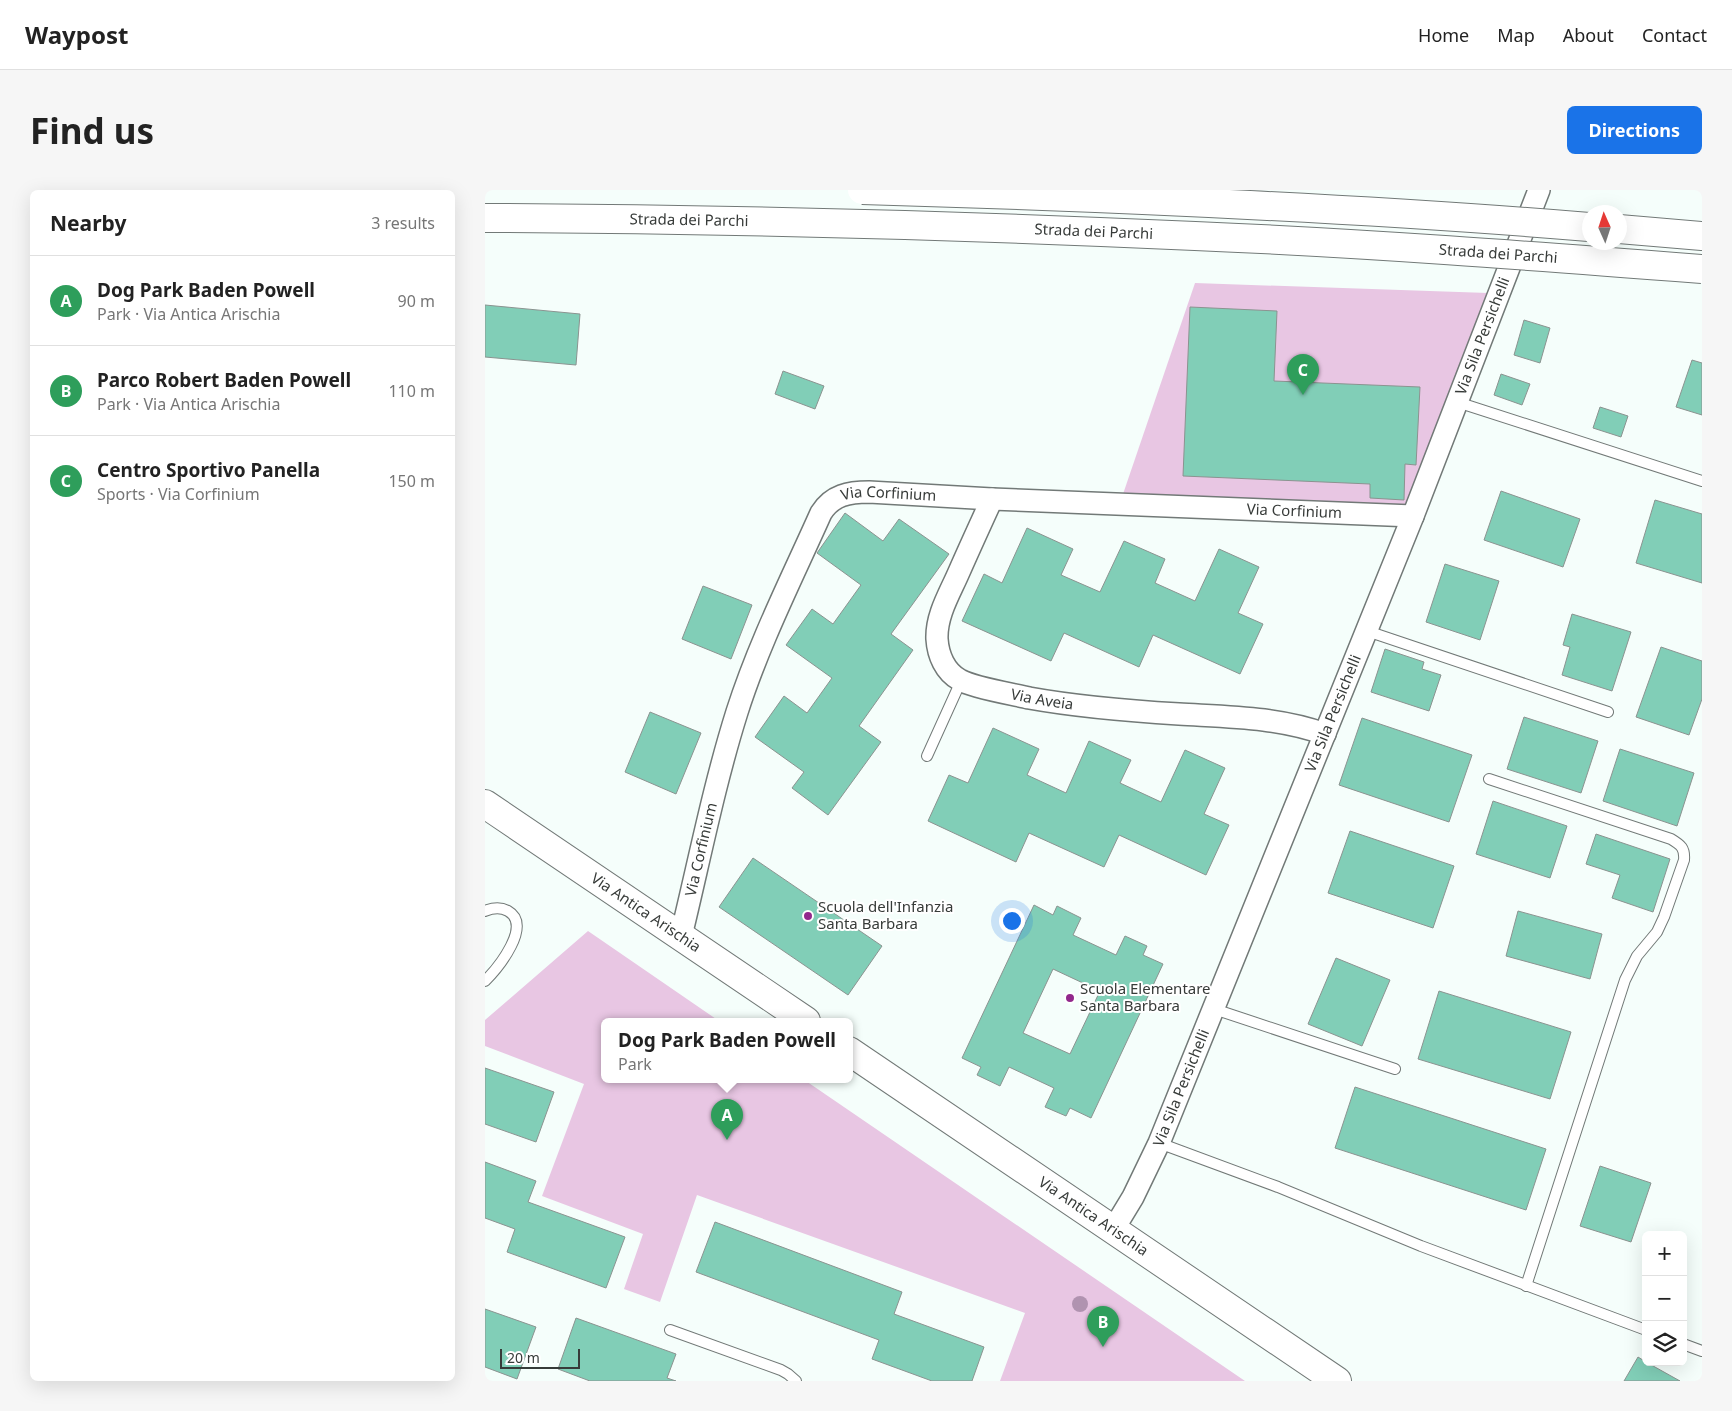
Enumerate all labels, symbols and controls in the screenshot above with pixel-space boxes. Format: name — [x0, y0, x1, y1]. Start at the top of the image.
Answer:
text: Waypost — [25, 18, 128, 51]
text: Home — [1418, 23, 1469, 47]
text: Map — [1497, 23, 1535, 47]
text: About — [1563, 23, 1614, 47]
text: Contact — [1642, 23, 1707, 47]
button: Directions — [1567, 106, 1702, 154]
text: Find us — [30, 107, 154, 154]
north arrow — [1582, 205, 1627, 250]
street label: Strada dei Parchi — [629, 208, 749, 230]
text: Nearby — [50, 209, 126, 237]
text: 3 results — [371, 212, 435, 234]
street label: Strada dei Parchi — [1034, 218, 1154, 243]
street label: Strada dei Parchi — [1438, 239, 1558, 267]
street label: Via Sila Persichelli — [1450, 274, 1513, 398]
text: Dog Park Baden Powell — [97, 277, 315, 303]
text: A — [60, 290, 72, 312]
text: 90 m — [398, 290, 435, 312]
text: Park · Via Antica Arischia — [97, 303, 280, 325]
pin: C — [1287, 354, 1319, 395]
text: Parco Robert Baden Powell — [97, 367, 351, 393]
text: B — [61, 380, 71, 402]
text: 110 m — [388, 380, 435, 402]
text: Park · Via Antica Arischia — [97, 393, 280, 415]
text: Centro Sportivo Panella — [97, 457, 320, 483]
text: C — [61, 470, 71, 492]
text: 150 m — [388, 470, 435, 492]
street label: Via Corfinium — [838, 481, 937, 505]
text: Sports · Via Corfinium — [97, 483, 260, 505]
street label: Via Corfinium — [1246, 498, 1342, 522]
street label: Via Sila Persichelli — [1299, 651, 1365, 775]
street label: Via Aveia — [1009, 683, 1075, 714]
street label: Via Corfinium — [680, 800, 721, 898]
street label: Via Antica Arischia — [587, 868, 705, 956]
place label: Scuola dell'Infanzia Santa Barbara — [818, 896, 953, 933]
your location — [999, 908, 1025, 934]
marker: Scuola dell'Infanzia Santa Barbara — [802, 910, 814, 922]
place label: Scuola Elementare Santa Barbara — [1080, 978, 1211, 1015]
marker: Scuola Elementare Santa Barbara — [1064, 992, 1076, 1004]
popup — [601, 1018, 853, 1083]
street label: Via Sila Persichelli — [1148, 1026, 1213, 1149]
text: Dog Park Baden Powell — [618, 1027, 836, 1053]
text: Park — [618, 1053, 652, 1075]
pin: A — [711, 1099, 743, 1140]
street label: Via Antica Arischia — [1035, 1171, 1153, 1260]
map controls — [1642, 1231, 1687, 1366]
button: + — [1642, 1231, 1687, 1276]
button: − — [1642, 1276, 1687, 1321]
pin: B — [1087, 1306, 1119, 1347]
button: layers — [1642, 1321, 1687, 1366]
scale bar — [500, 1346, 580, 1369]
text: 20 m — [507, 1348, 540, 1367]

